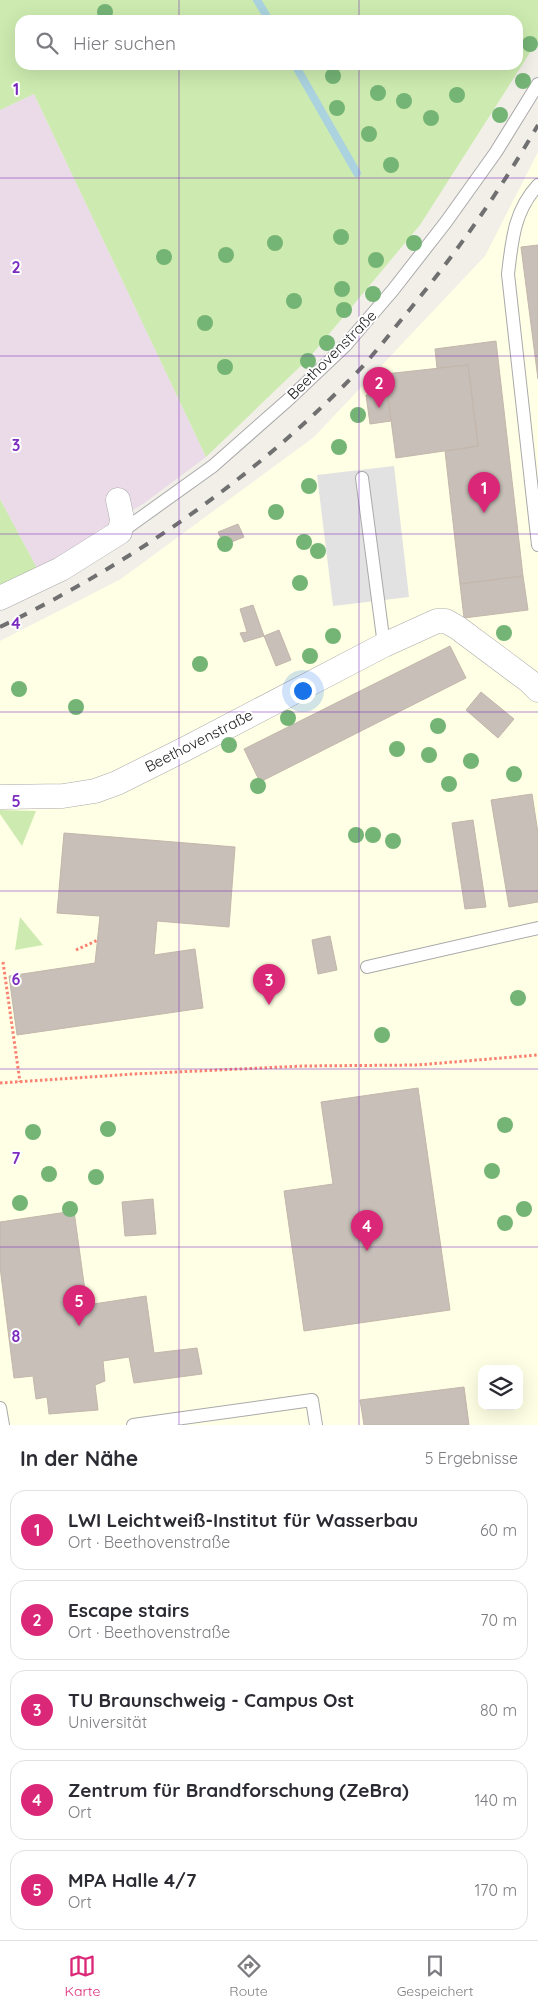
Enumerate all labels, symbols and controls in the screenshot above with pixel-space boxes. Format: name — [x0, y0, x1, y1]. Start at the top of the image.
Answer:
search box — [15, 15, 523, 70]
icon: search — [33, 29, 61, 57]
text: Hier suchen — [73, 31, 176, 55]
text: 1 — [13, 79, 19, 99]
text: 2 — [11, 257, 21, 277]
street label: Beethovenstraße — [283, 306, 380, 403]
pin: 2 — [363, 367, 395, 408]
text: 3 — [12, 435, 20, 455]
pin: 1 — [468, 472, 500, 513]
text: 4 — [11, 613, 21, 633]
your location — [290, 678, 316, 704]
street label: Beethovenstraße — [142, 705, 256, 776]
text: 5 — [11, 791, 21, 811]
pin: 3 — [253, 964, 285, 1005]
text: 6 — [12, 969, 21, 989]
text: 7 — [12, 1148, 21, 1168]
pin: 4 — [351, 1210, 383, 1251]
pin: 5 — [63, 1285, 95, 1326]
text: 8 — [12, 1326, 21, 1346]
map controls — [478, 1365, 523, 1410]
button: layers — [478, 1365, 523, 1410]
text: In der Nähe — [20, 1445, 138, 1471]
text: 5 Ergebnisse — [425, 1448, 518, 1468]
text: LWI Leichtweiß-Institut für Wasserbau — [68, 1508, 418, 1532]
text: 1 — [34, 1520, 40, 1540]
text: 60 m — [480, 1520, 517, 1540]
text: Ort · Beethovenstraße — [68, 1532, 230, 1552]
text: Escape stairs — [68, 1598, 189, 1622]
text: 2 — [32, 1610, 42, 1630]
text: 70 m — [480, 1610, 517, 1630]
text: Ort · Beethovenstraße — [68, 1622, 230, 1642]
text: TU Braunschweig - Campus Ost — [68, 1688, 354, 1712]
text: 3 — [33, 1700, 41, 1720]
text: 80 m — [480, 1700, 517, 1720]
text: Universität — [68, 1712, 147, 1732]
text: Zentrum für Brandforschung (ZeBra) — [68, 1778, 409, 1802]
text: 4 — [32, 1790, 42, 1810]
text: 140 m — [474, 1790, 517, 1810]
text: Ort — [68, 1802, 92, 1822]
text: MPA Halle 4/7 — [68, 1868, 196, 1892]
text: 5 — [32, 1880, 42, 1900]
text: 170 m — [474, 1880, 517, 1900]
text: Ort — [68, 1892, 92, 1912]
tab: Karte — [64, 1952, 100, 2000]
tab: Route — [229, 1952, 268, 2000]
tab: Gespeichert — [397, 1952, 473, 2000]

